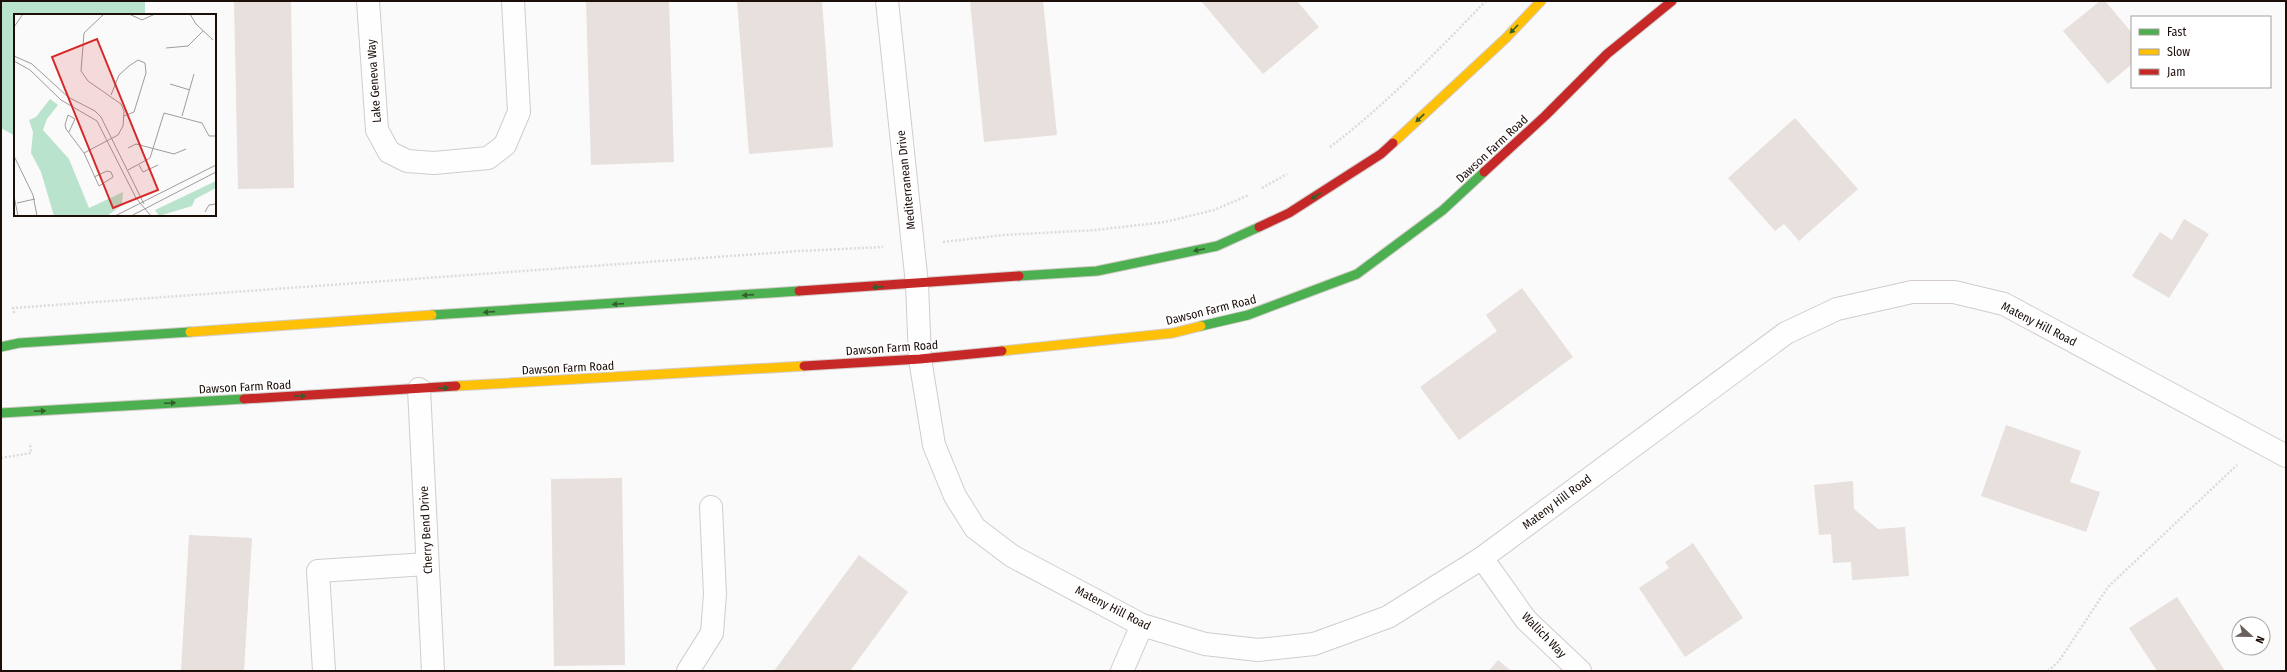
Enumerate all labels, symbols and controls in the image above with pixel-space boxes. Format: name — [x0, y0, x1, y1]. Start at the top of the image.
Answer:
inset map — [14, 14, 216, 216]
legend — [2131, 16, 2271, 88]
one-way arrow — [1510, 24, 1519, 34]
text: Fast — [2167, 25, 2186, 39]
street label: Lake Geneva Way — [364, 38, 384, 123]
text: Slow — [2167, 45, 2190, 59]
text: Jam — [2167, 65, 2185, 79]
street label: Dawson Farm Road — [1453, 112, 1531, 186]
one-way arrow — [1415, 113, 1424, 122]
street label: Mediterranean Drive — [894, 129, 918, 230]
one-way arrow — [1311, 192, 1321, 200]
one-way arrow — [1192, 247, 1205, 253]
one-way arrow — [872, 283, 884, 290]
one-way arrow — [742, 292, 754, 299]
street label: Dawson Farm Road — [1164, 292, 1258, 328]
street label: Mateny Hill Road — [1999, 299, 2079, 349]
one-way arrow — [612, 300, 624, 307]
one-way arrow — [483, 309, 495, 316]
street label: Dawson Farm Road — [845, 338, 939, 358]
street label: Dawson Farm Road — [521, 359, 615, 377]
street label: Dawson Farm Road — [198, 378, 292, 396]
one-way arrow — [437, 384, 449, 391]
one-way arrow — [294, 393, 307, 399]
one-way arrow — [164, 400, 176, 407]
one-way arrow — [34, 407, 46, 414]
street label: Mateny Hill Road — [1520, 471, 1594, 533]
street label: Cherry Bend Drive — [417, 485, 435, 574]
street label: Mateny Hill Road — [1073, 583, 1153, 633]
street label: Wallich Way — [1519, 609, 1570, 661]
north arrow — [2231, 616, 2271, 656]
text: N — [2253, 634, 2267, 645]

